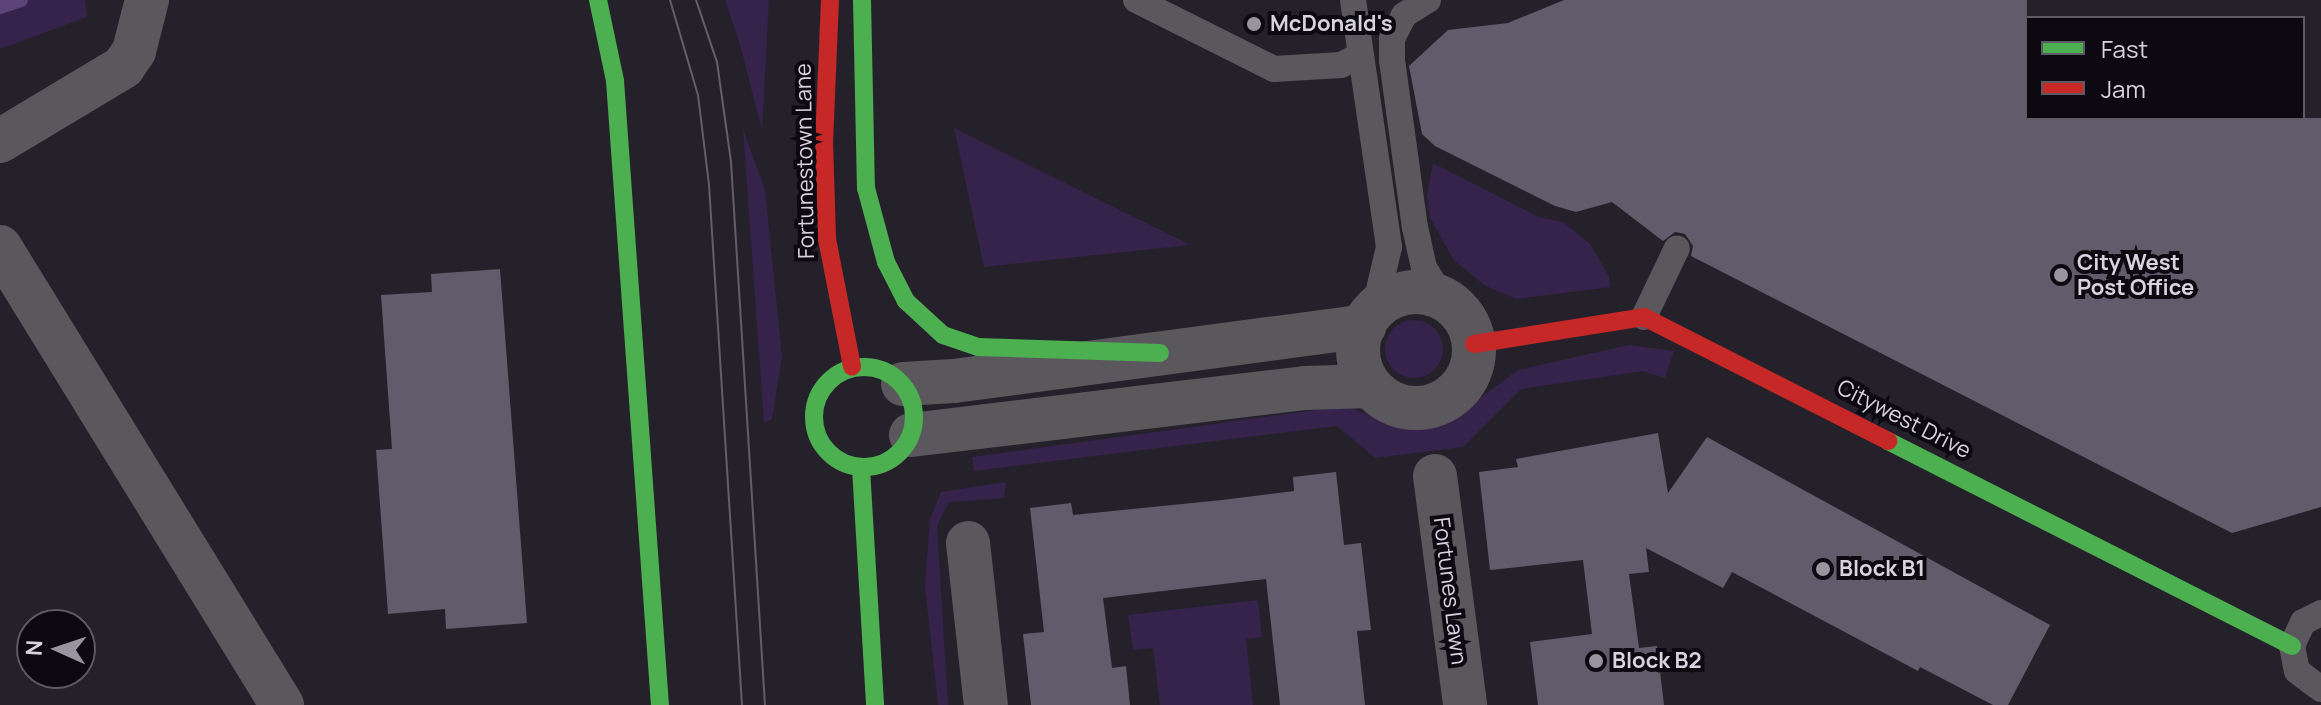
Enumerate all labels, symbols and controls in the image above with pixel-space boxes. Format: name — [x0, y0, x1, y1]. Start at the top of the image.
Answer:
place label: McDonald's — [1270, 11, 1393, 37]
marker: McDonald's — [1245, 15, 1263, 33]
legend — [2025, 16, 2305, 120]
text: Fast — [2101, 32, 2148, 65]
street label: Fortunestown Lane — [790, 63, 820, 259]
text: Jam — [2101, 72, 2146, 105]
place label: City West Post Office — [2077, 249, 2194, 300]
marker: City West Post Office — [2052, 266, 2070, 284]
street label: Citywest Drive — [1833, 374, 1975, 464]
street label: Fortunes Lawn — [1428, 516, 1472, 666]
place label: Block B1 — [1839, 556, 1925, 582]
marker: Block B1 — [1814, 560, 1832, 578]
north arrow — [16, 609, 96, 689]
text: N — [19, 639, 49, 657]
place label: Block B2 — [1612, 648, 1702, 674]
marker: Block B2 — [1587, 652, 1605, 670]

